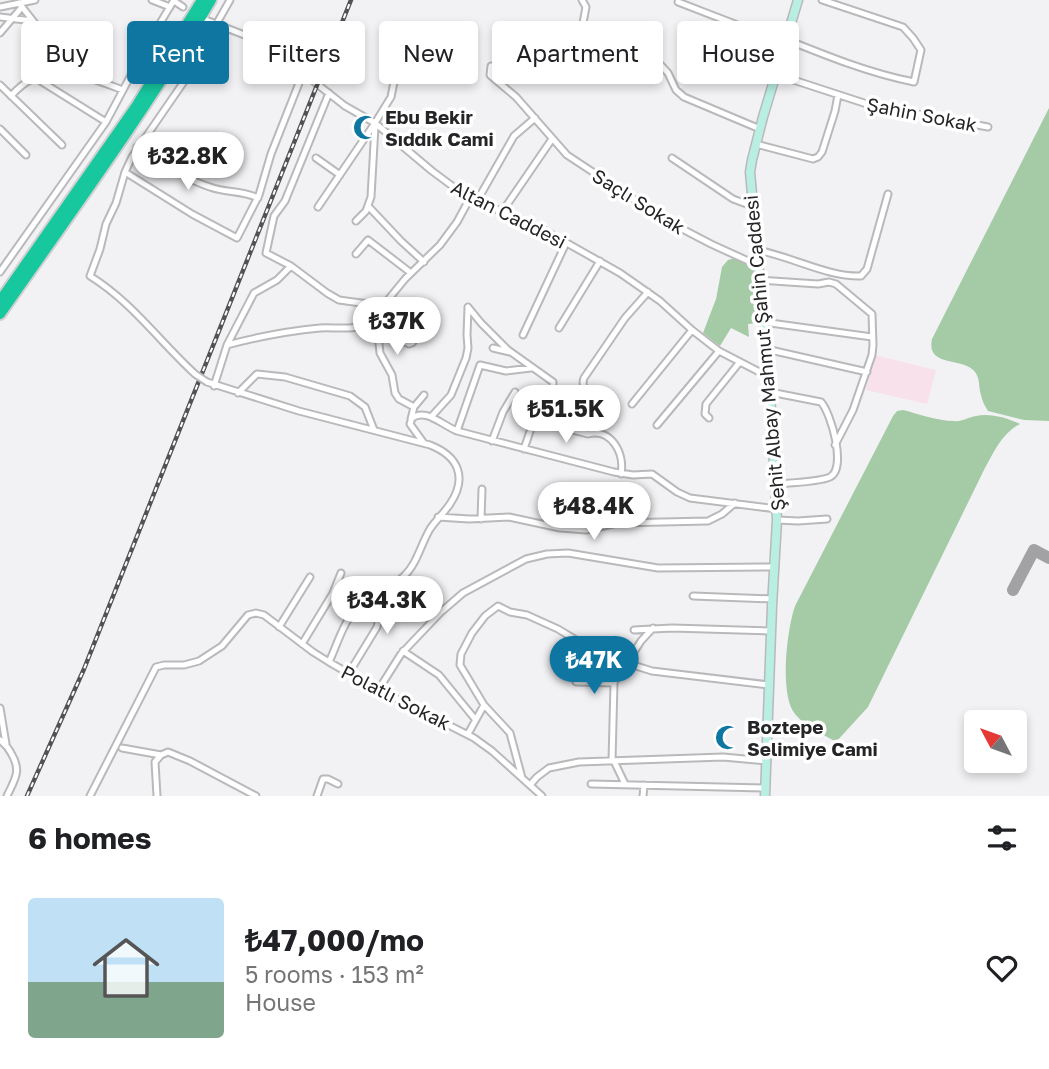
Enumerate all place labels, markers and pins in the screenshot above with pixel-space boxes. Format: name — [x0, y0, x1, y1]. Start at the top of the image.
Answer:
place label: Ebu Bekir Sıddık Cami — [385, 105, 494, 150]
mosque icon: Ebu Bekir Sıddık Cami — [351, 113, 379, 141]
pin: ₺32.8K — [131, 132, 245, 192]
pin: ₺37K — [356, 298, 438, 357]
pin: ₺51.5K — [509, 386, 623, 445]
pin: ₺48.4K — [537, 482, 651, 542]
pin: ₺34.3K — [330, 576, 444, 636]
pin: ₺47K — [553, 636, 635, 696]
place label: Boztepe Selimiye Cami — [747, 715, 878, 760]
mosque icon: Boztepe Selimiye Cami — [713, 723, 741, 751]

